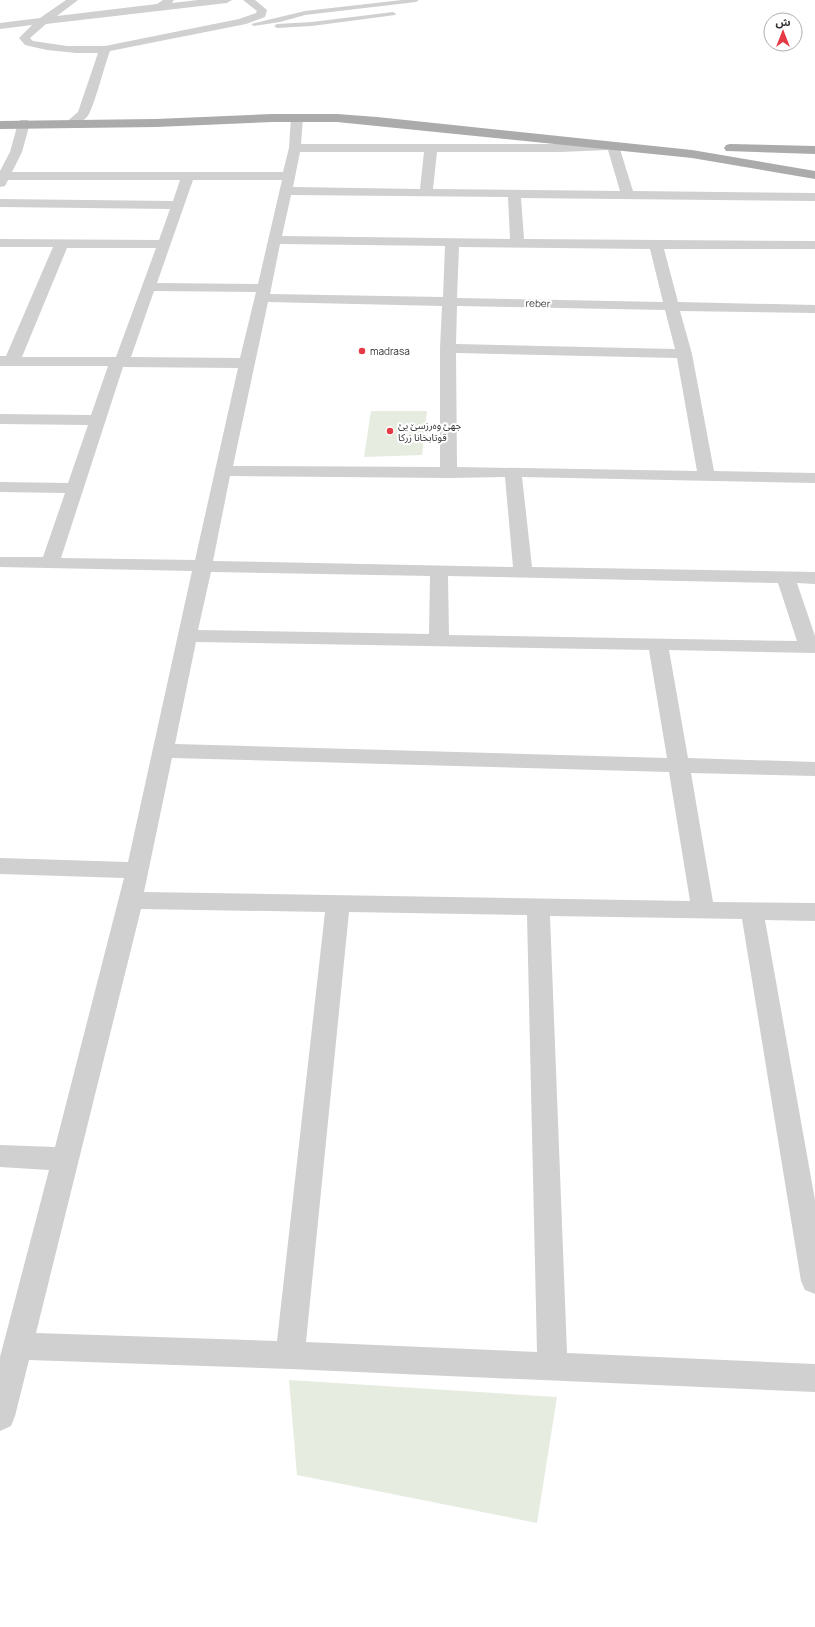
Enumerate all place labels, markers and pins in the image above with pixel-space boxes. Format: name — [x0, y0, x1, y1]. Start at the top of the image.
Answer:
place label: madrasa — [370, 344, 410, 358]
marker: madrasa — [357, 346, 367, 356]
place label: جھێ وەرزسێ یێ قوتابخانا زرکا — [398, 418, 462, 444]
marker: جھێ وەرزسێ یێ قوتابخانا زرکا — [385, 426, 395, 436]

